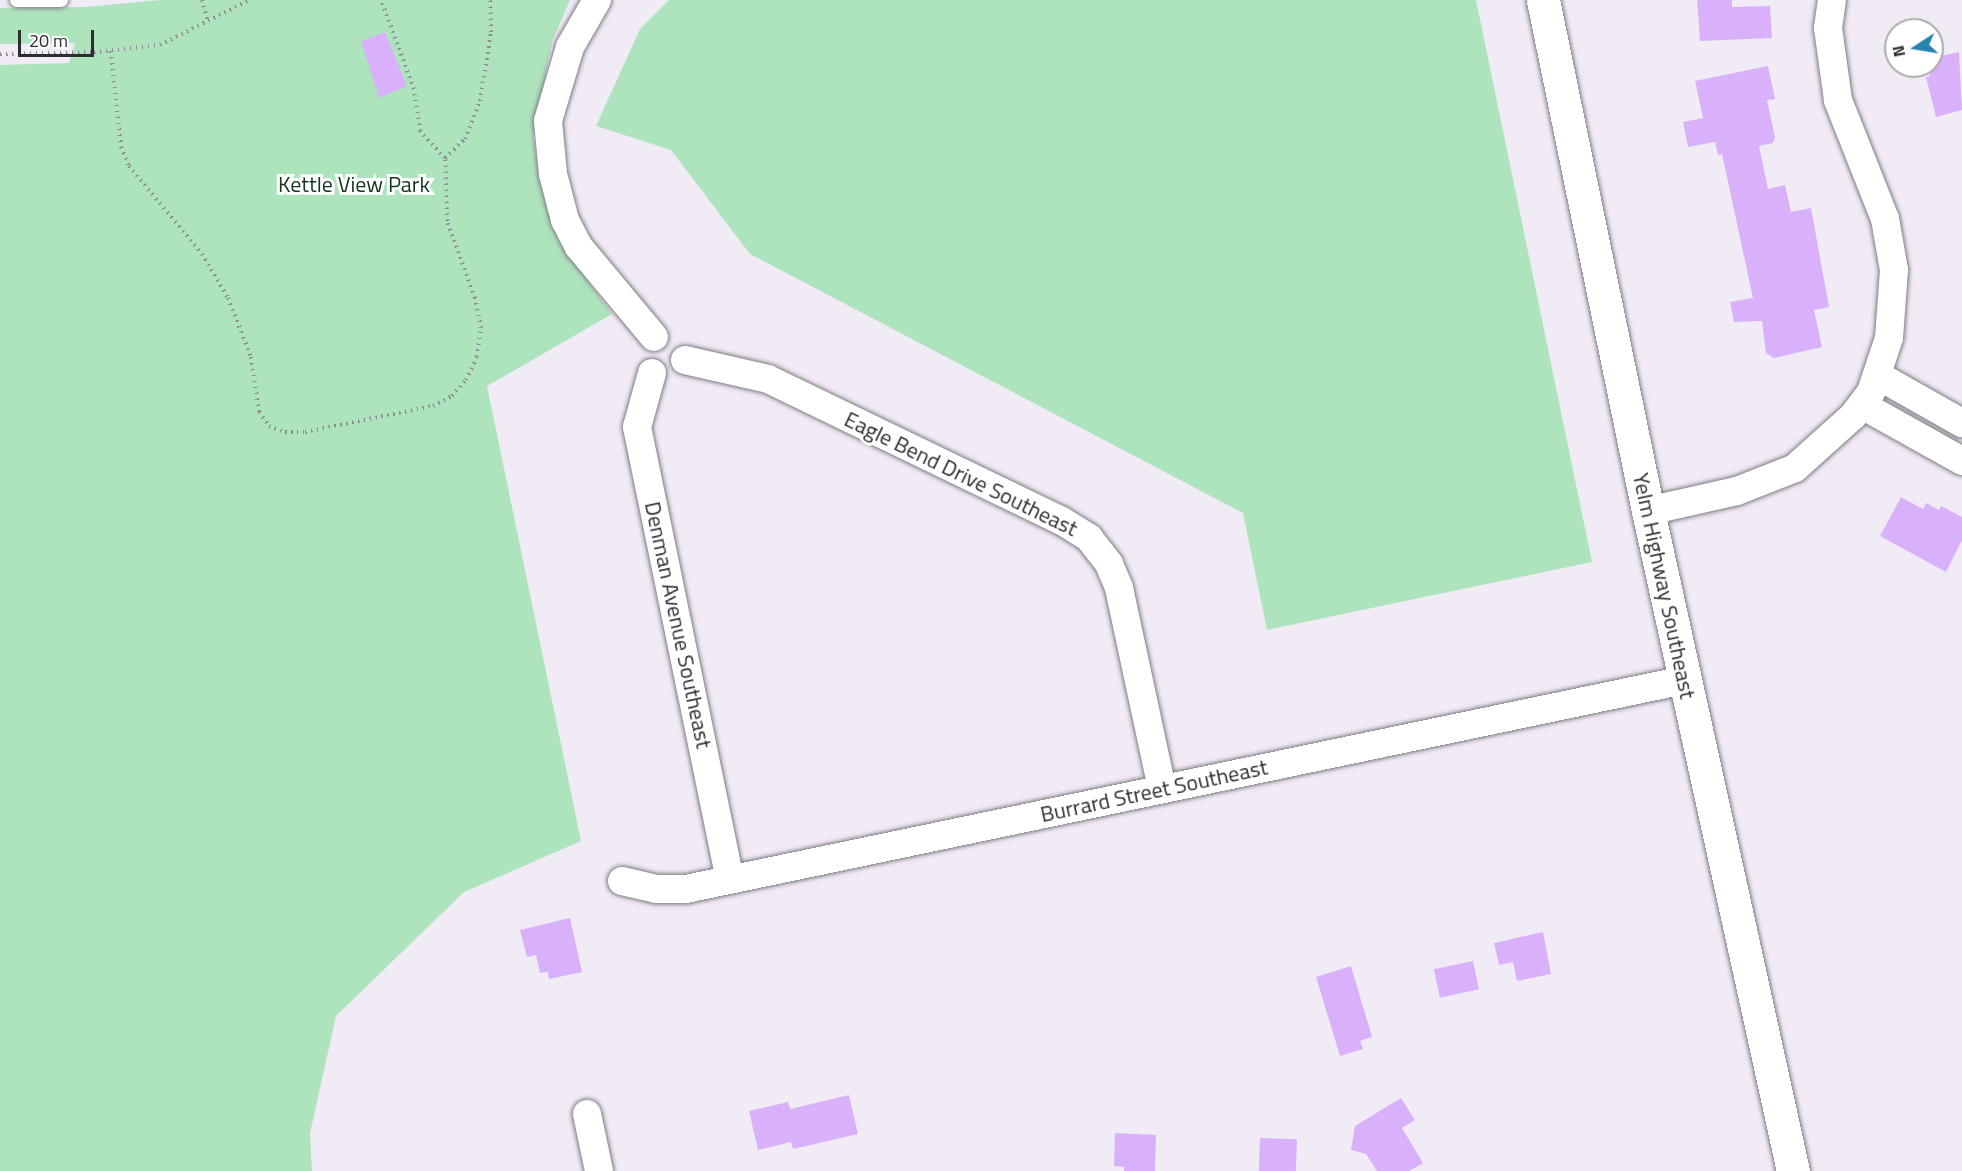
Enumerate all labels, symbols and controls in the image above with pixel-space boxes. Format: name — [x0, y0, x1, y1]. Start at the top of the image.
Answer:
scale bar — [21, 18, 98, 56]
north arrow — [1884, 18, 1944, 78]
text: 20 m — [29, 27, 68, 54]
text: N — [1885, 43, 1911, 59]
park label: Kettle View Park — [278, 172, 430, 198]
street label: Eagle Bend Drive Southeast — [840, 406, 1082, 542]
street label: Yelm Highway Southeast — [1627, 471, 1701, 701]
street label: Denman Avenue Southeast — [639, 499, 717, 751]
street label: Burrard Street Southeast — [1038, 754, 1270, 828]

